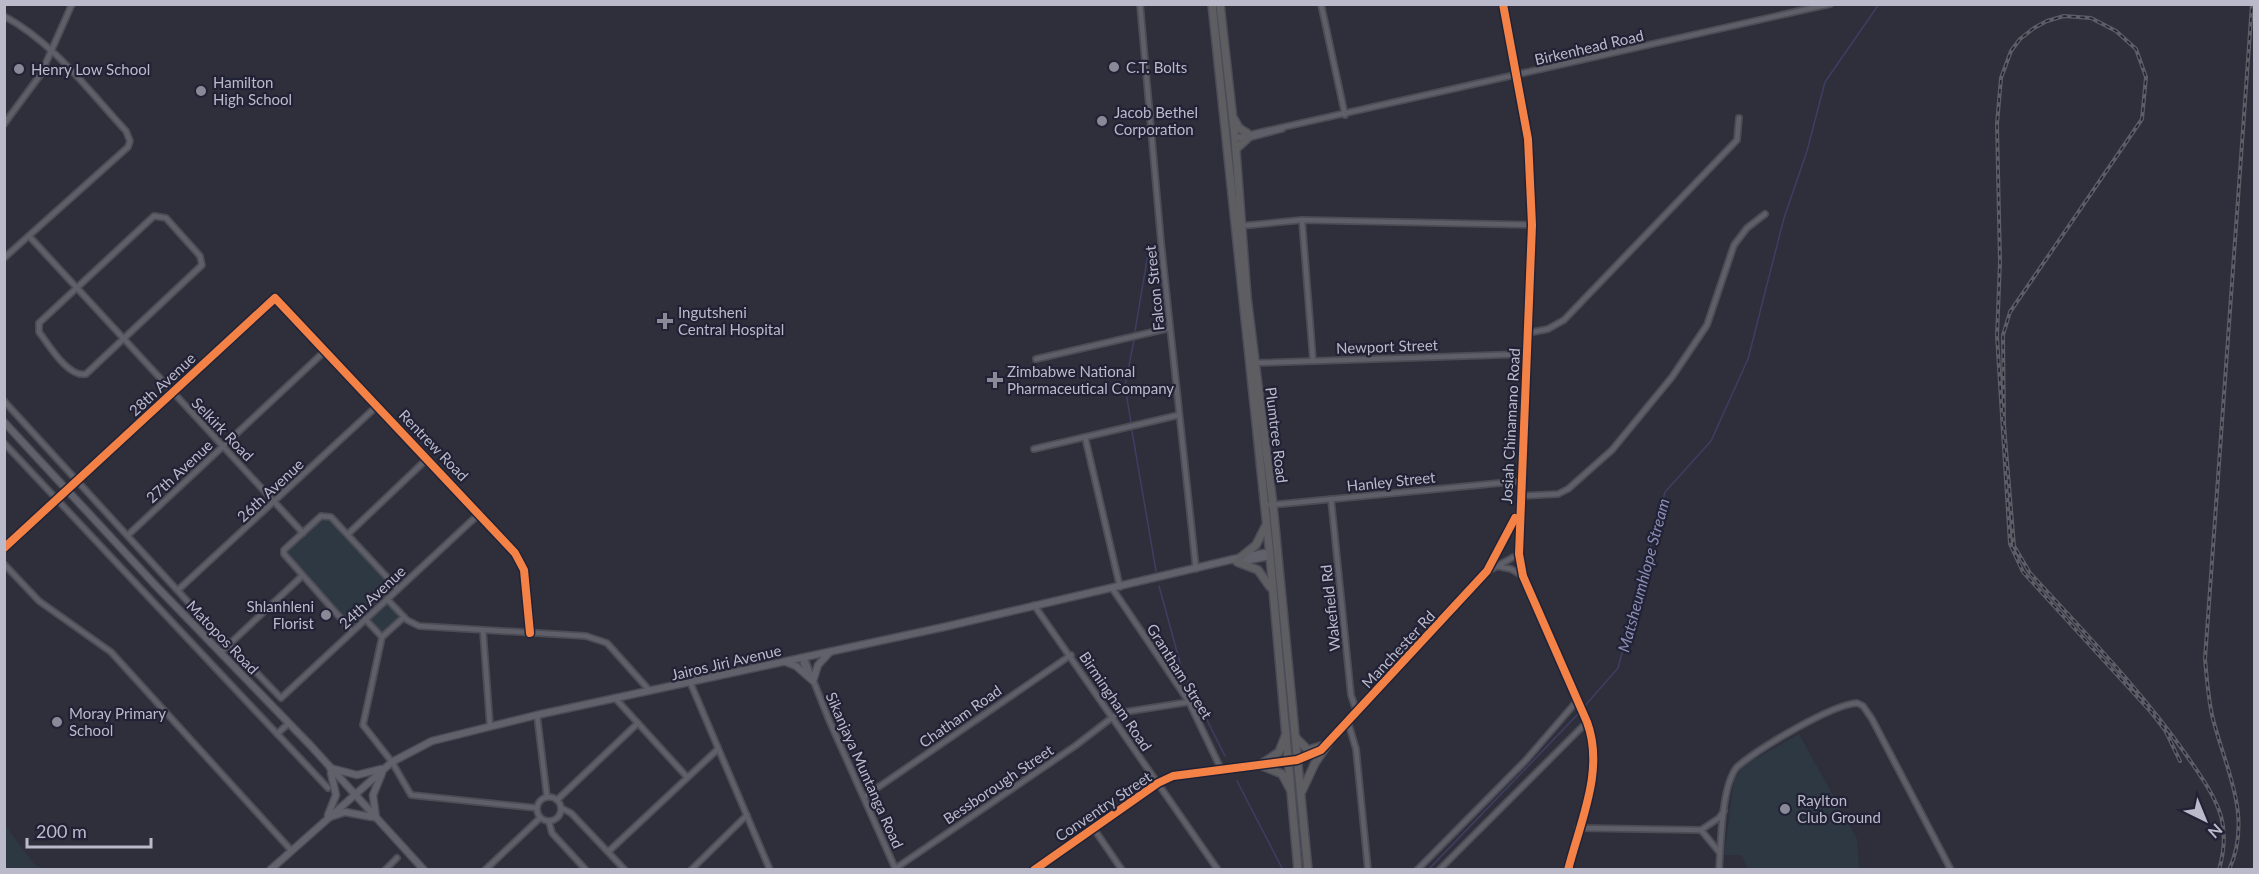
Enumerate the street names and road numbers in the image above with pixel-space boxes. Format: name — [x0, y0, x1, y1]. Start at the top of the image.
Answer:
street label: Birkenhead Road — [1533, 26, 1645, 68]
street label: Falcon Street — [1141, 244, 1167, 332]
street label: Newport Street — [1336, 335, 1439, 357]
street label: Josiah Chinamano Road — [1497, 348, 1523, 504]
street label: 28th Avenue — [125, 349, 199, 419]
street label: Plumtree Road — [1262, 386, 1292, 484]
street label: Selkirk Road — [188, 394, 258, 464]
street label: Rentrew Road — [396, 406, 472, 484]
street label: 27th Avenue — [142, 436, 216, 506]
street label: 26th Avenue — [233, 455, 307, 525]
street label: Hanley Street — [1346, 467, 1437, 495]
street label: 24th Avenue — [335, 562, 409, 632]
street label: Wakefield Rd — [1317, 564, 1343, 652]
street label: Matopos Road — [183, 596, 263, 678]
street label: Manchester Rd — [1358, 607, 1438, 691]
street label: Grantham Street — [1144, 620, 1217, 722]
street label: Jairos Jiri Avenue — [669, 641, 783, 683]
street label: Birmingham Road — [1076, 648, 1156, 754]
street label: Chatham Road — [915, 681, 1005, 751]
street label: Sikanjaya Muntanga Road — [822, 689, 908, 851]
street label: Bessborough Street — [940, 740, 1057, 828]
street label: Conventry Street — [1052, 767, 1155, 845]

